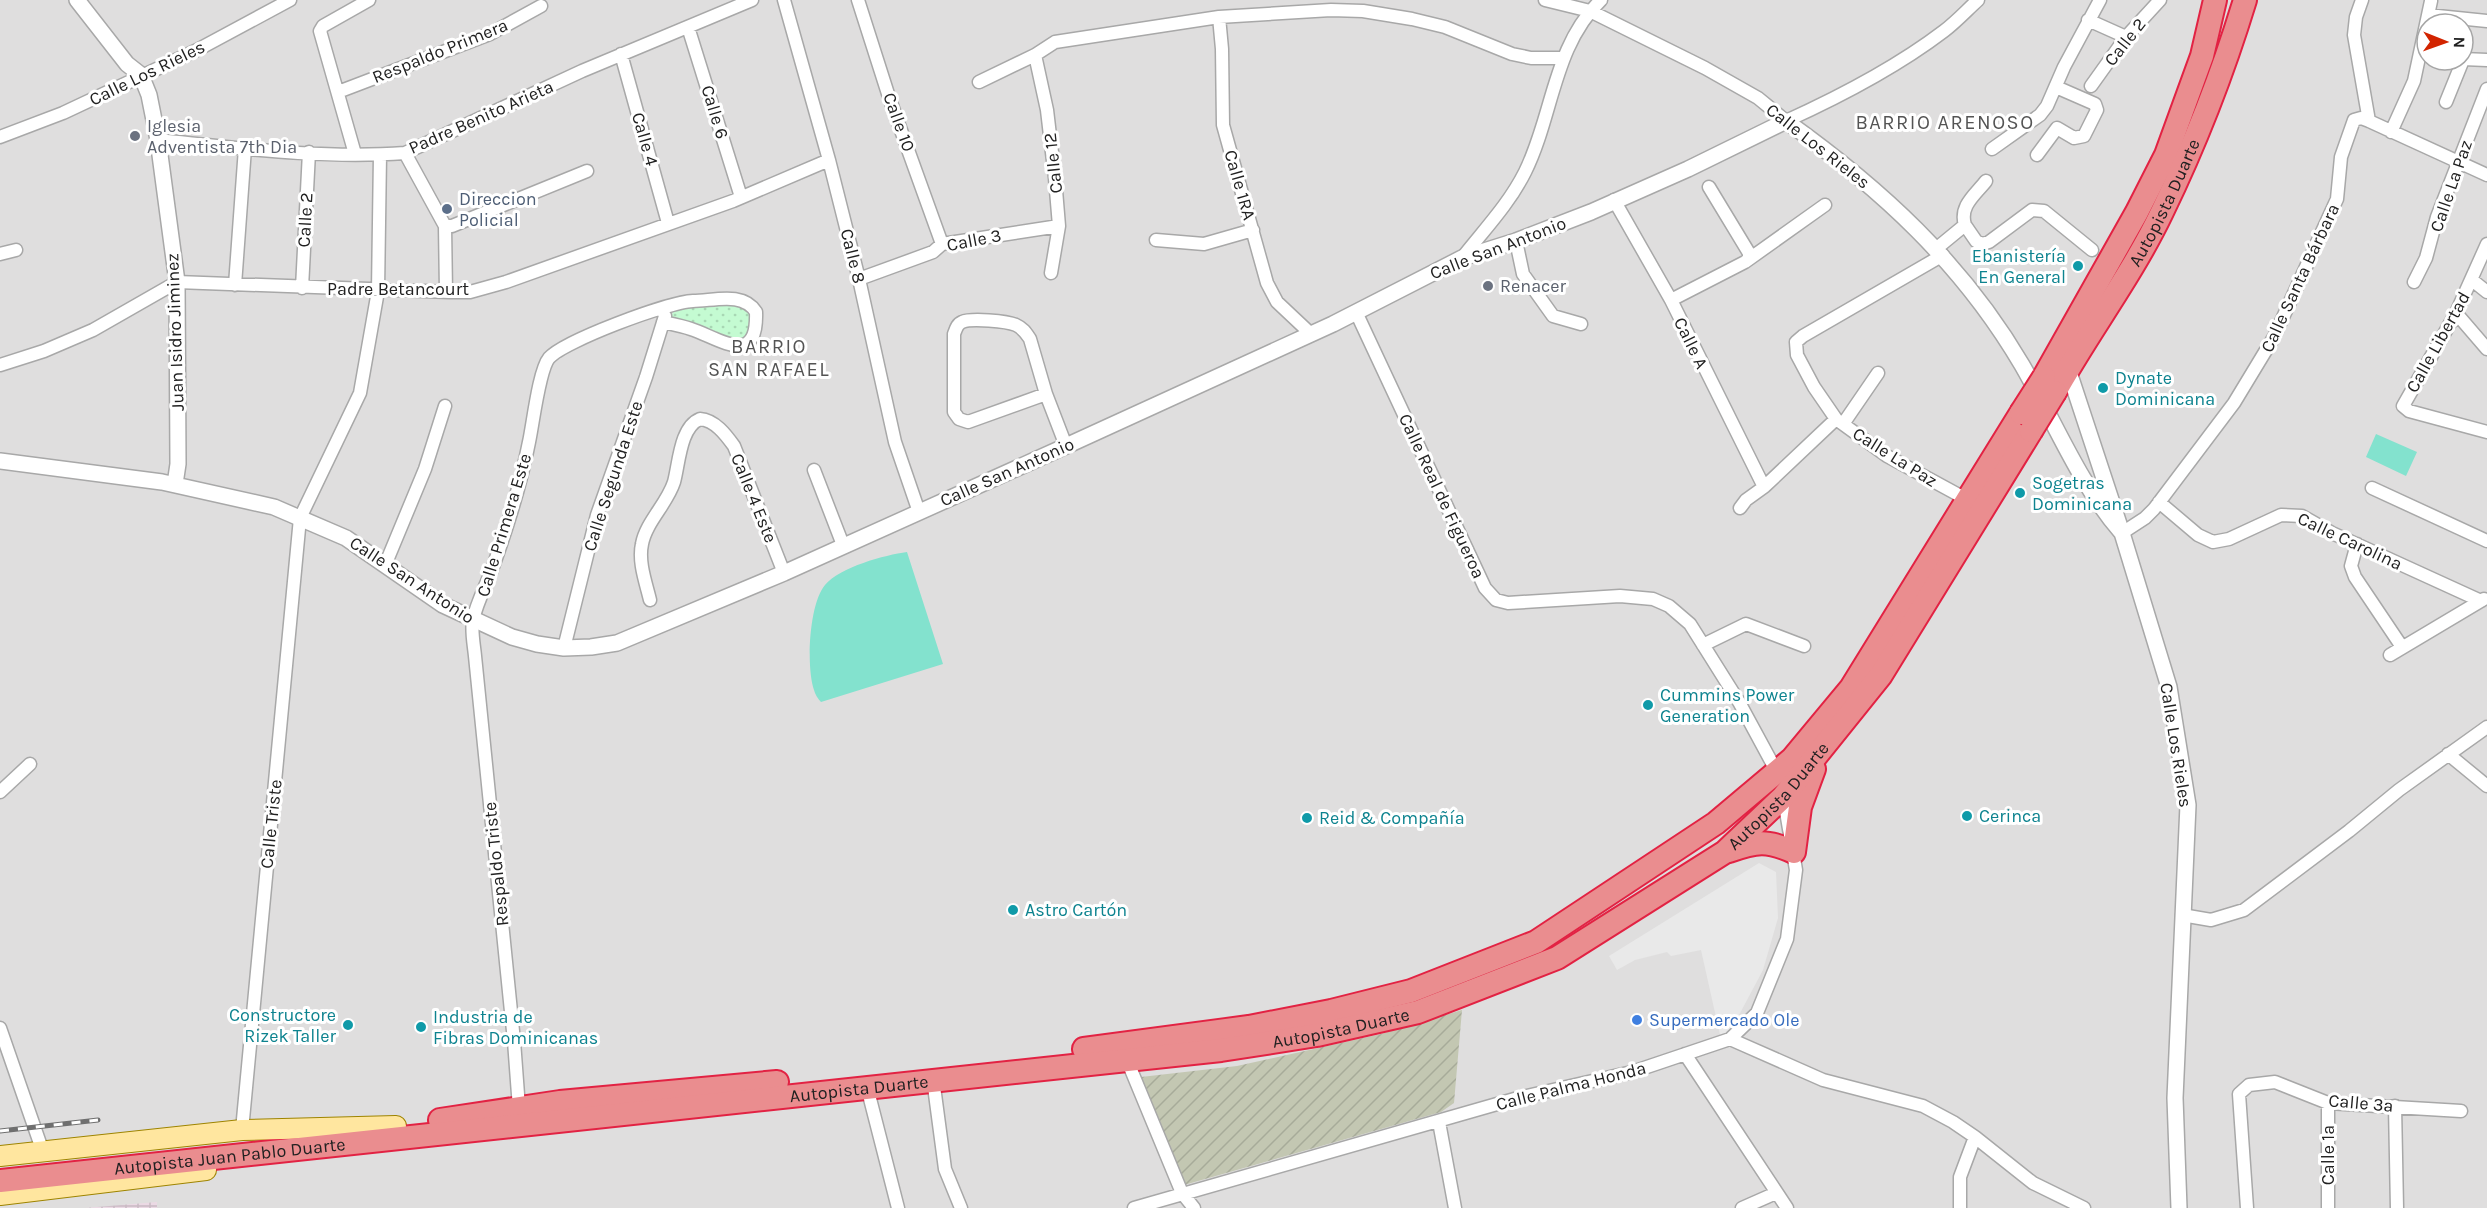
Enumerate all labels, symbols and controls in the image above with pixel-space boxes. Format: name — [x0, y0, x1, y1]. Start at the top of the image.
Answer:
north arrow — [2415, 12, 2475, 72]
street label: Respaldo Primera — [369, 14, 511, 88]
street label: Calle 2 — [2099, 14, 2151, 70]
street label: Calle Los Rieles — [86, 36, 208, 110]
text: N — [2450, 36, 2469, 48]
street label: Padre Benito Arieta — [405, 75, 557, 159]
street label: Calle 6 — [696, 83, 734, 141]
street label: Calle 10 — [878, 89, 920, 155]
street label: Calle Los Rieles — [1762, 99, 1874, 193]
street label: Calle 4 — [627, 110, 663, 168]
district label: BARRIO ARENOSO — [1855, 111, 2035, 134]
place label: Iglesia Adventista 7th Dia — [147, 115, 297, 158]
marker: Iglesia Adventista 7th Dia — [128, 129, 142, 143]
street label: Calle 12 — [1039, 132, 1067, 194]
street label: Autopista Duarte — [2124, 135, 2205, 271]
street label: Calle La Paz — [2425, 137, 2477, 235]
street label: Calle 1RA — [1220, 147, 1260, 223]
place label: Direccion Policial — [459, 188, 537, 231]
street label: Calle 2 — [293, 192, 317, 248]
street label: Calle Santa Bárbara — [2256, 200, 2344, 356]
marker: Direccion Policial — [440, 202, 454, 216]
street label: Calle San Antonio — [1427, 212, 1569, 284]
street label: Calle 3 — [945, 224, 1003, 256]
street label: Calle 8 — [836, 226, 870, 286]
place label: Ebanistería En General — [1972, 245, 2066, 288]
street label: Juan Isidro Jiminez — [161, 253, 189, 411]
marker: Ebanistería En General — [2071, 259, 2085, 273]
place label: Renacer — [1500, 275, 1567, 297]
street label: Padre Betancourt — [327, 278, 469, 300]
marker: Renacer — [1481, 279, 1495, 293]
street label: Calle Libertad — [2401, 288, 2475, 396]
street label: Calle A — [1669, 314, 1713, 372]
district label: BARRIO SAN RAFAEL — [708, 335, 830, 381]
place label: Dynate Dominicana — [2115, 367, 2215, 410]
marker: Dynate Dominicana — [2096, 381, 2110, 395]
street label: Calle Segunda Este — [578, 398, 648, 554]
street label: Calle Real de Figueroa — [1394, 410, 1490, 582]
street label: Calle La Paz — [1849, 422, 1941, 492]
street label: Calle San Antonio — [937, 433, 1077, 511]
street label: Calle 4 Este — [726, 450, 782, 546]
street label: Calle Primera Este — [472, 451, 536, 599]
place label: Sogetras Dominicana — [2032, 472, 2132, 515]
marker: Sogetras Dominicana — [2013, 486, 2027, 500]
street label: Calle Carolina — [2294, 507, 2406, 575]
street label: Calle San Antonio — [345, 531, 479, 629]
street label: Calle Los Rieles — [2155, 681, 2197, 809]
place label: Cummins Power Generation — [1660, 684, 1795, 727]
marker: Cummins Power Generation — [1641, 698, 1655, 712]
street label: Autopista Duarte — [1723, 738, 1834, 855]
street label: Calle Triste — [255, 778, 287, 870]
street label: Respaldo Triste — [479, 801, 513, 927]
place label: Cerinca — [1979, 805, 2041, 827]
place label: Reid & Compañía — [1319, 807, 1465, 829]
marker: Cerinca — [1960, 809, 1974, 823]
marker: Reid & Compañía — [1300, 811, 1314, 825]
place label: Astro Cartón — [1025, 899, 1127, 921]
marker: Astro Cartón — [1006, 903, 1020, 917]
street label: Autopista Duarte — [1271, 1003, 1412, 1053]
place label: Constructore Rizek Taller — [229, 1004, 336, 1047]
place label: Industria de Fibras Dominicanas — [433, 1006, 598, 1049]
place label: Supermercado Ole — [1649, 1009, 1800, 1031]
marker: Supermercado Ole — [1630, 1013, 1644, 1027]
marker: Constructore Rizek Taller — [341, 1018, 355, 1032]
marker: Industria de Fibras Dominicanas — [414, 1020, 428, 1034]
street label: Calle Palma Honda — [1494, 1057, 1648, 1115]
street label: Autopista Duarte — [789, 1070, 930, 1107]
street label: Calle 3a — [2328, 1089, 2394, 1117]
street label: Calle 1a — [2317, 1125, 2339, 1185]
street label: Autopista Juan Pablo Duarte — [113, 1133, 346, 1180]

